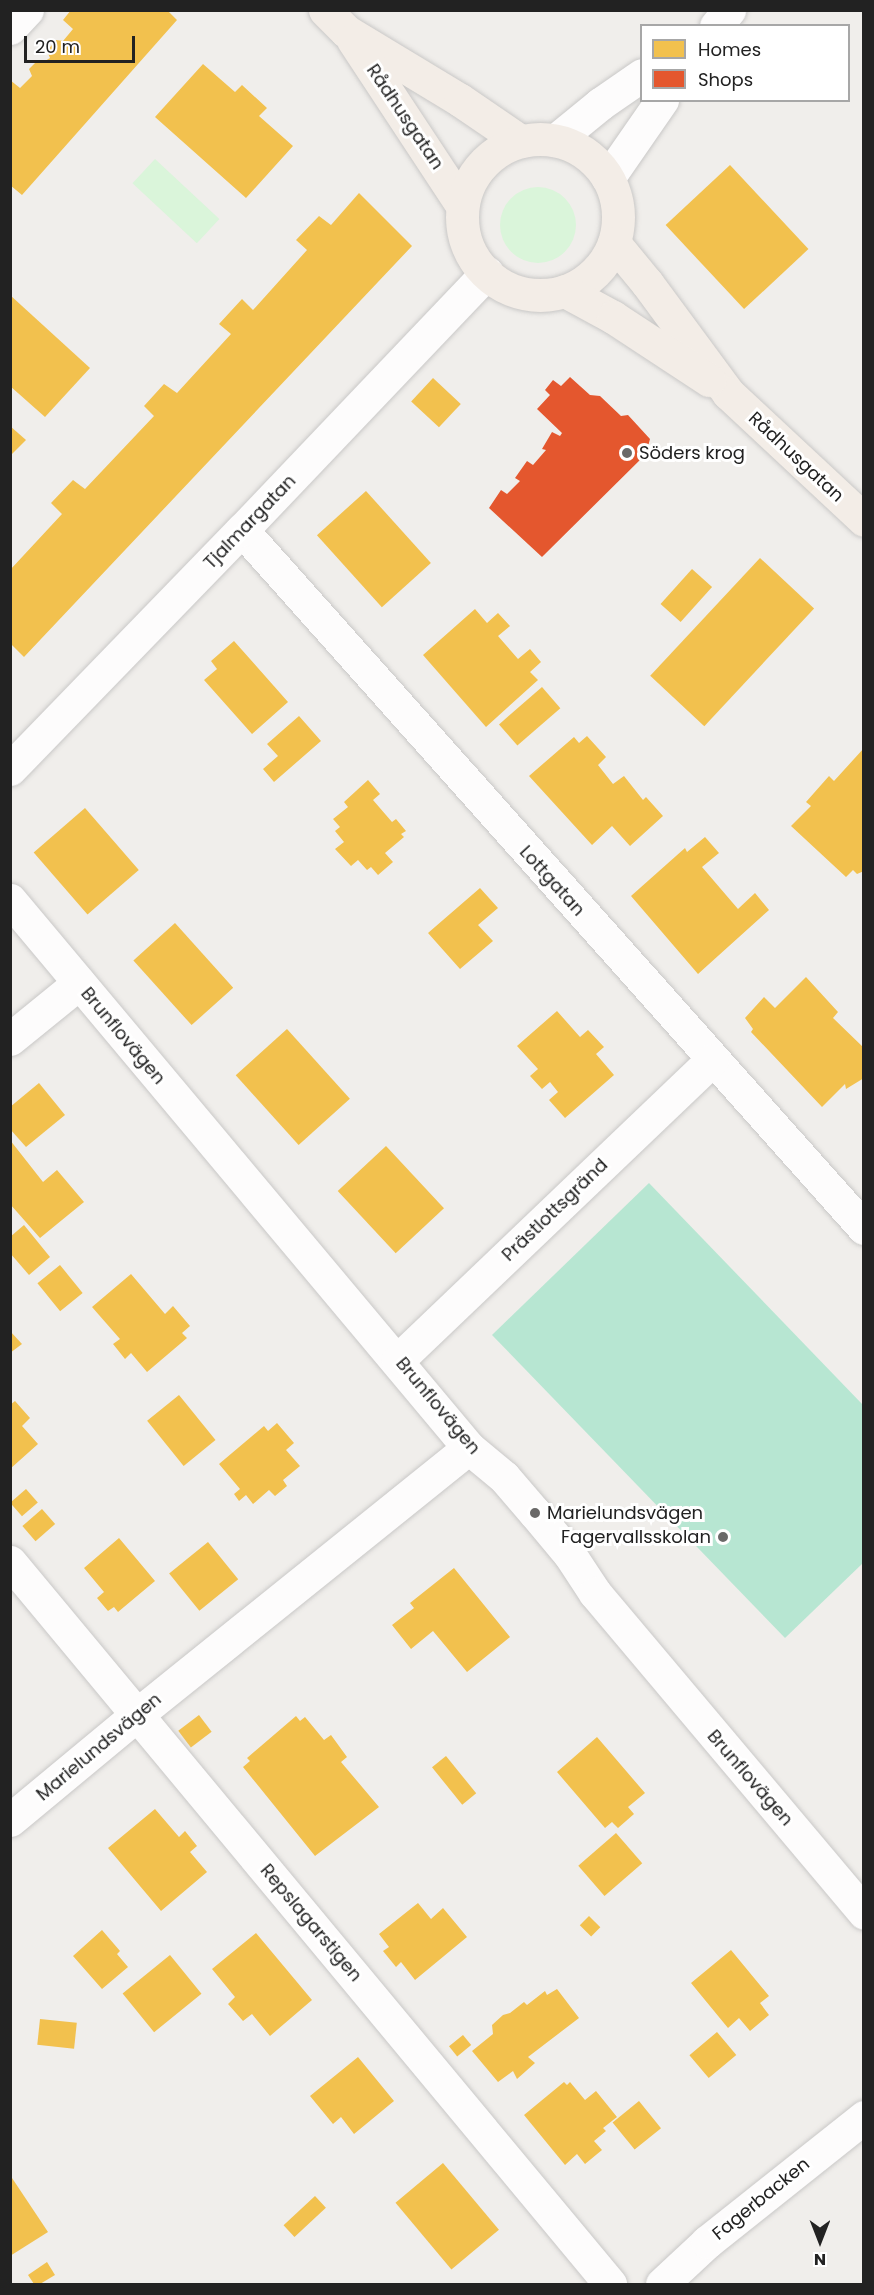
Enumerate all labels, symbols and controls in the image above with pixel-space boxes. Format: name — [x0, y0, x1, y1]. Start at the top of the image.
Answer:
scale bar — [27, 24, 138, 62]
legend — [640, 24, 850, 102]
text: 20 m — [35, 34, 80, 59]
text: Homes — [698, 37, 761, 62]
street label: Rådhusgatan — [362, 60, 448, 174]
text: Shops — [698, 67, 753, 92]
street label: Rådhusgatan — [744, 407, 848, 507]
place label: Söders krog — [639, 442, 745, 464]
marker: Söders krog — [620, 446, 634, 460]
street label: Tjalmargatan — [200, 470, 300, 574]
street label: Lottgatan — [515, 841, 589, 921]
street label: Brunflovägen — [76, 983, 170, 1089]
street label: Prästlottsgränd — [498, 1154, 612, 1266]
street label: Brunflovägen — [391, 1353, 485, 1459]
place label: Marielundsvägen — [547, 1502, 703, 1524]
marker: Marielundsvägen — [528, 1506, 542, 1520]
place label: Fagervallsskolan — [561, 1526, 711, 1548]
marker: Fagervallsskolan — [716, 1530, 730, 1544]
street label: Marielundsvägen — [32, 1689, 166, 1805]
street label: Brunflovägen — [703, 1726, 797, 1830]
street label: Repslagarstigen — [256, 1860, 366, 1986]
street label: Fagerbacken — [708, 2153, 814, 2245]
north arrow — [790, 2211, 850, 2271]
text: N — [814, 2248, 826, 2271]

